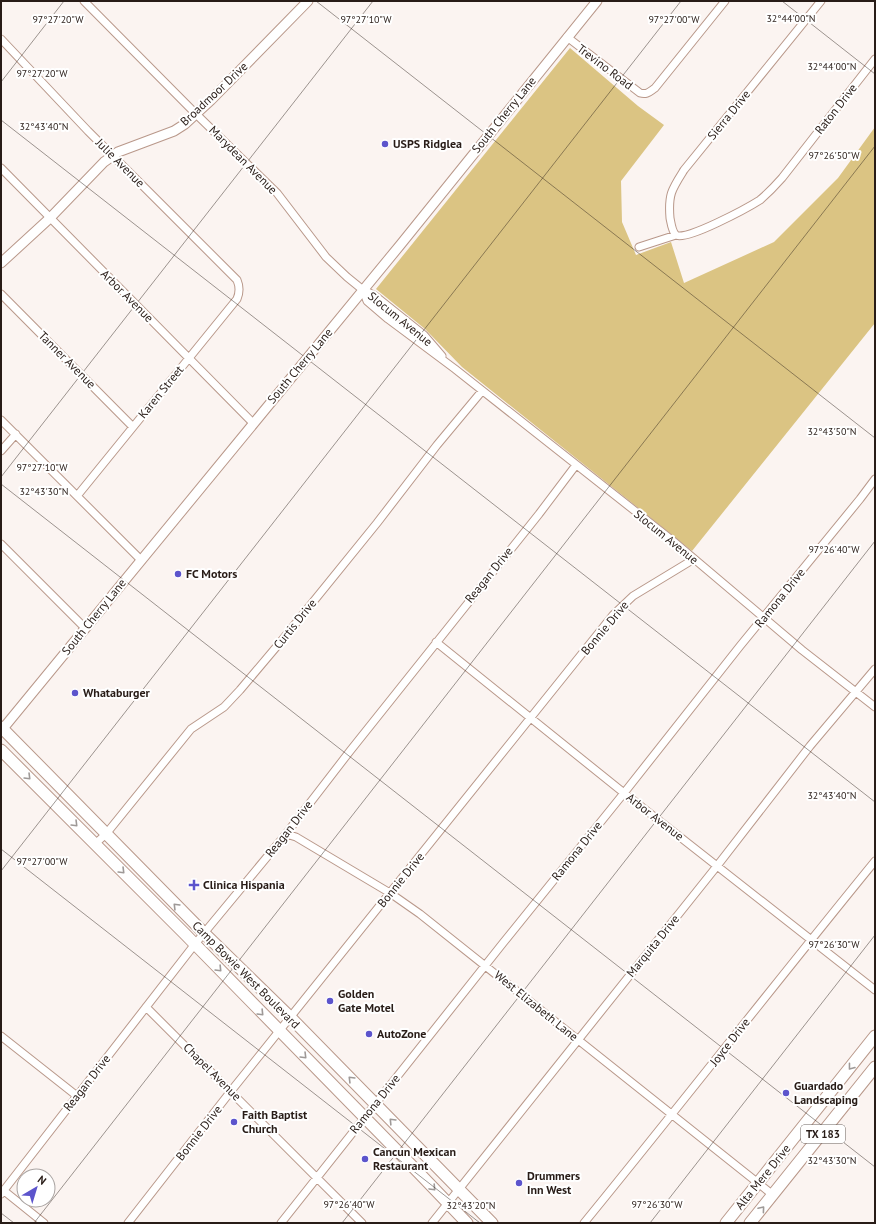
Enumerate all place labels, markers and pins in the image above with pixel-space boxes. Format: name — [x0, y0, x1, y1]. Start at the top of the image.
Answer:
place label: USPS Ridglea — [393, 136, 462, 151]
marker: USPS Ridglea — [380, 139, 390, 149]
place label: FC Motors — [186, 566, 237, 581]
marker: FC Motors — [173, 569, 183, 579]
place label: Whataburger — [83, 685, 151, 700]
marker: Whataburger — [70, 688, 80, 698]
place label: Clinica Hispania — [203, 877, 285, 892]
marker: Clinica Hispania — [188, 879, 200, 891]
place label: Golden Gate Motel — [338, 986, 395, 1015]
marker: Golden Gate Motel — [325, 996, 335, 1006]
place label: AutoZone — [377, 1026, 426, 1041]
marker: AutoZone — [364, 1029, 374, 1039]
place label: Guardado Landscaping — [794, 1078, 858, 1107]
marker: Guardado Landscaping — [781, 1088, 791, 1098]
place label: Faith Baptist Church — [242, 1107, 308, 1136]
marker: Faith Baptist Church — [229, 1117, 239, 1127]
place label: Cancun Mexican Restaurant — [373, 1144, 456, 1173]
marker: Cancun Mexican Restaurant — [360, 1154, 370, 1164]
place label: Drummers Inn West — [527, 1168, 580, 1197]
marker: Drummers Inn West — [514, 1178, 524, 1188]

